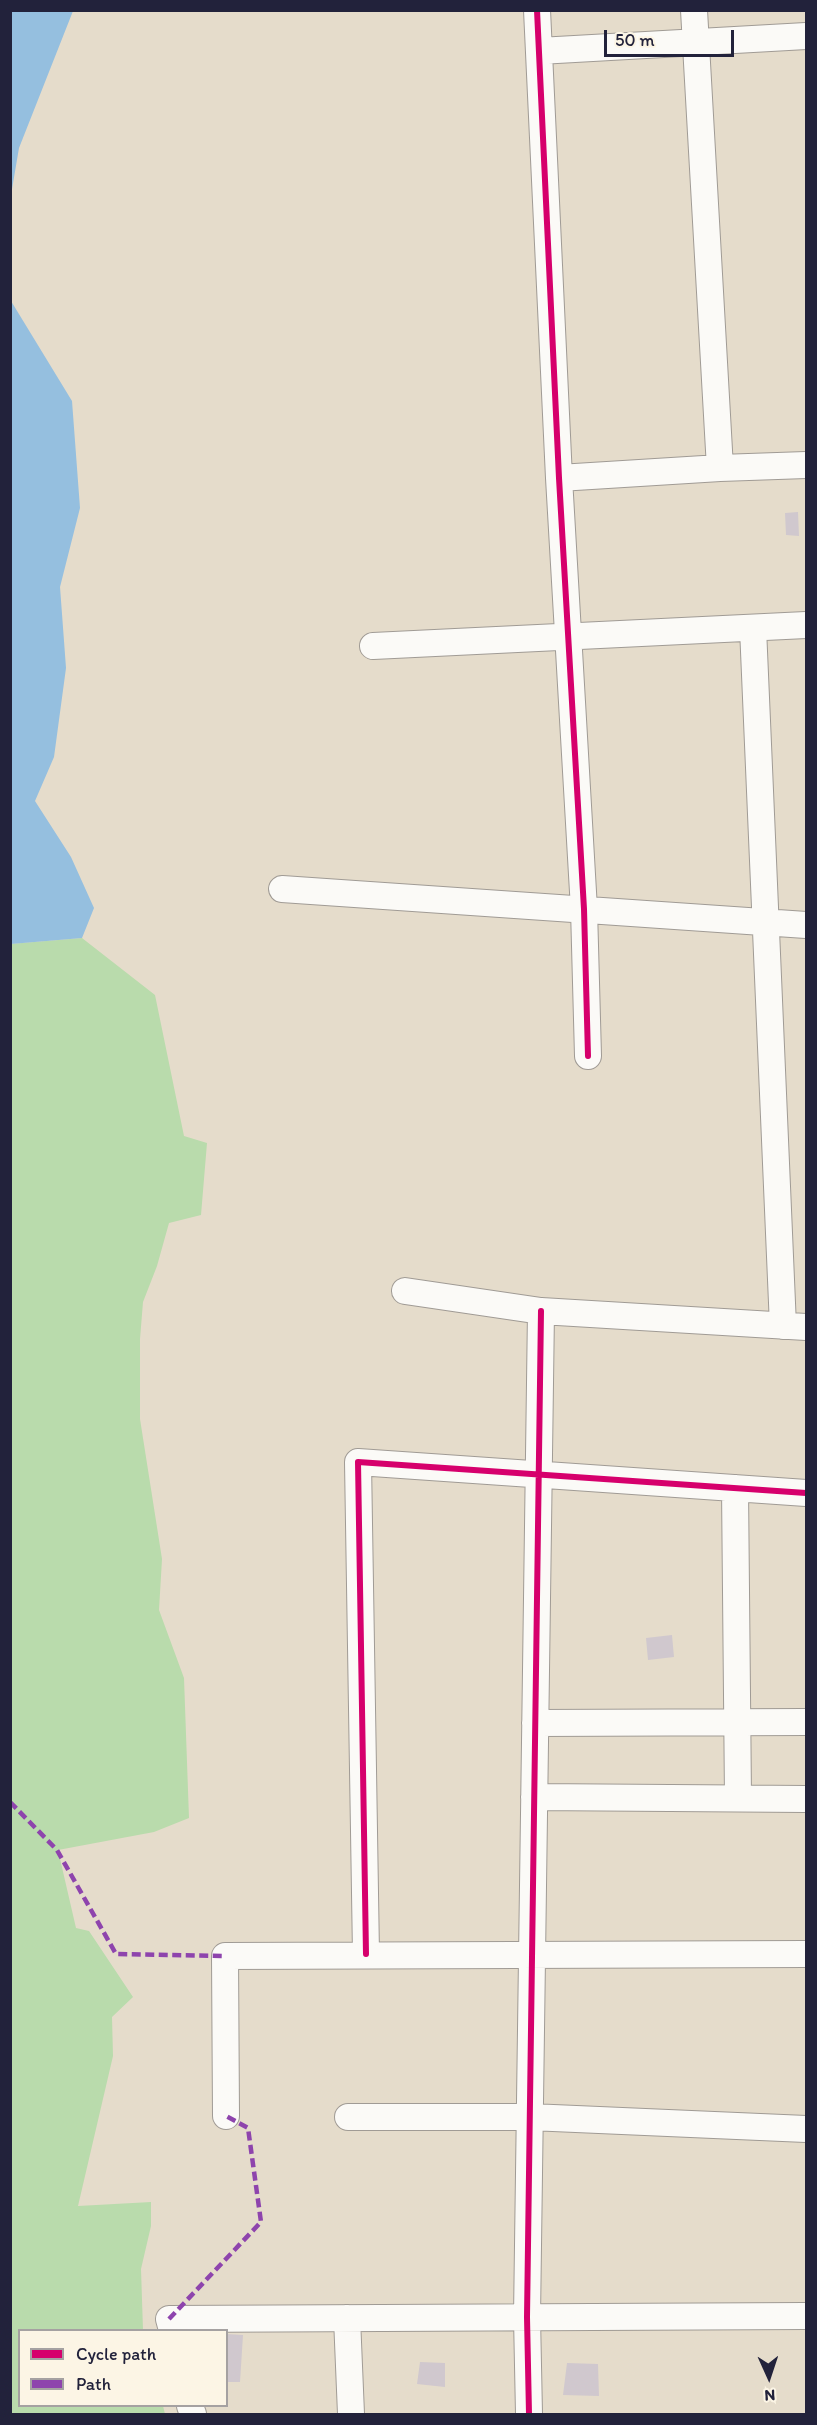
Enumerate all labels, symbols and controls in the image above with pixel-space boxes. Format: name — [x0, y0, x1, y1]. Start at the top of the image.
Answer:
scale bar — [607, 18, 738, 56]
text: 50 m — [615, 29, 655, 51]
legend — [18, 2329, 228, 2407]
text: Cycle path — [76, 2343, 156, 2365]
north arrow — [739, 2347, 799, 2407]
text: Path — [76, 2373, 111, 2395]
text: N — [764, 2386, 776, 2405]

